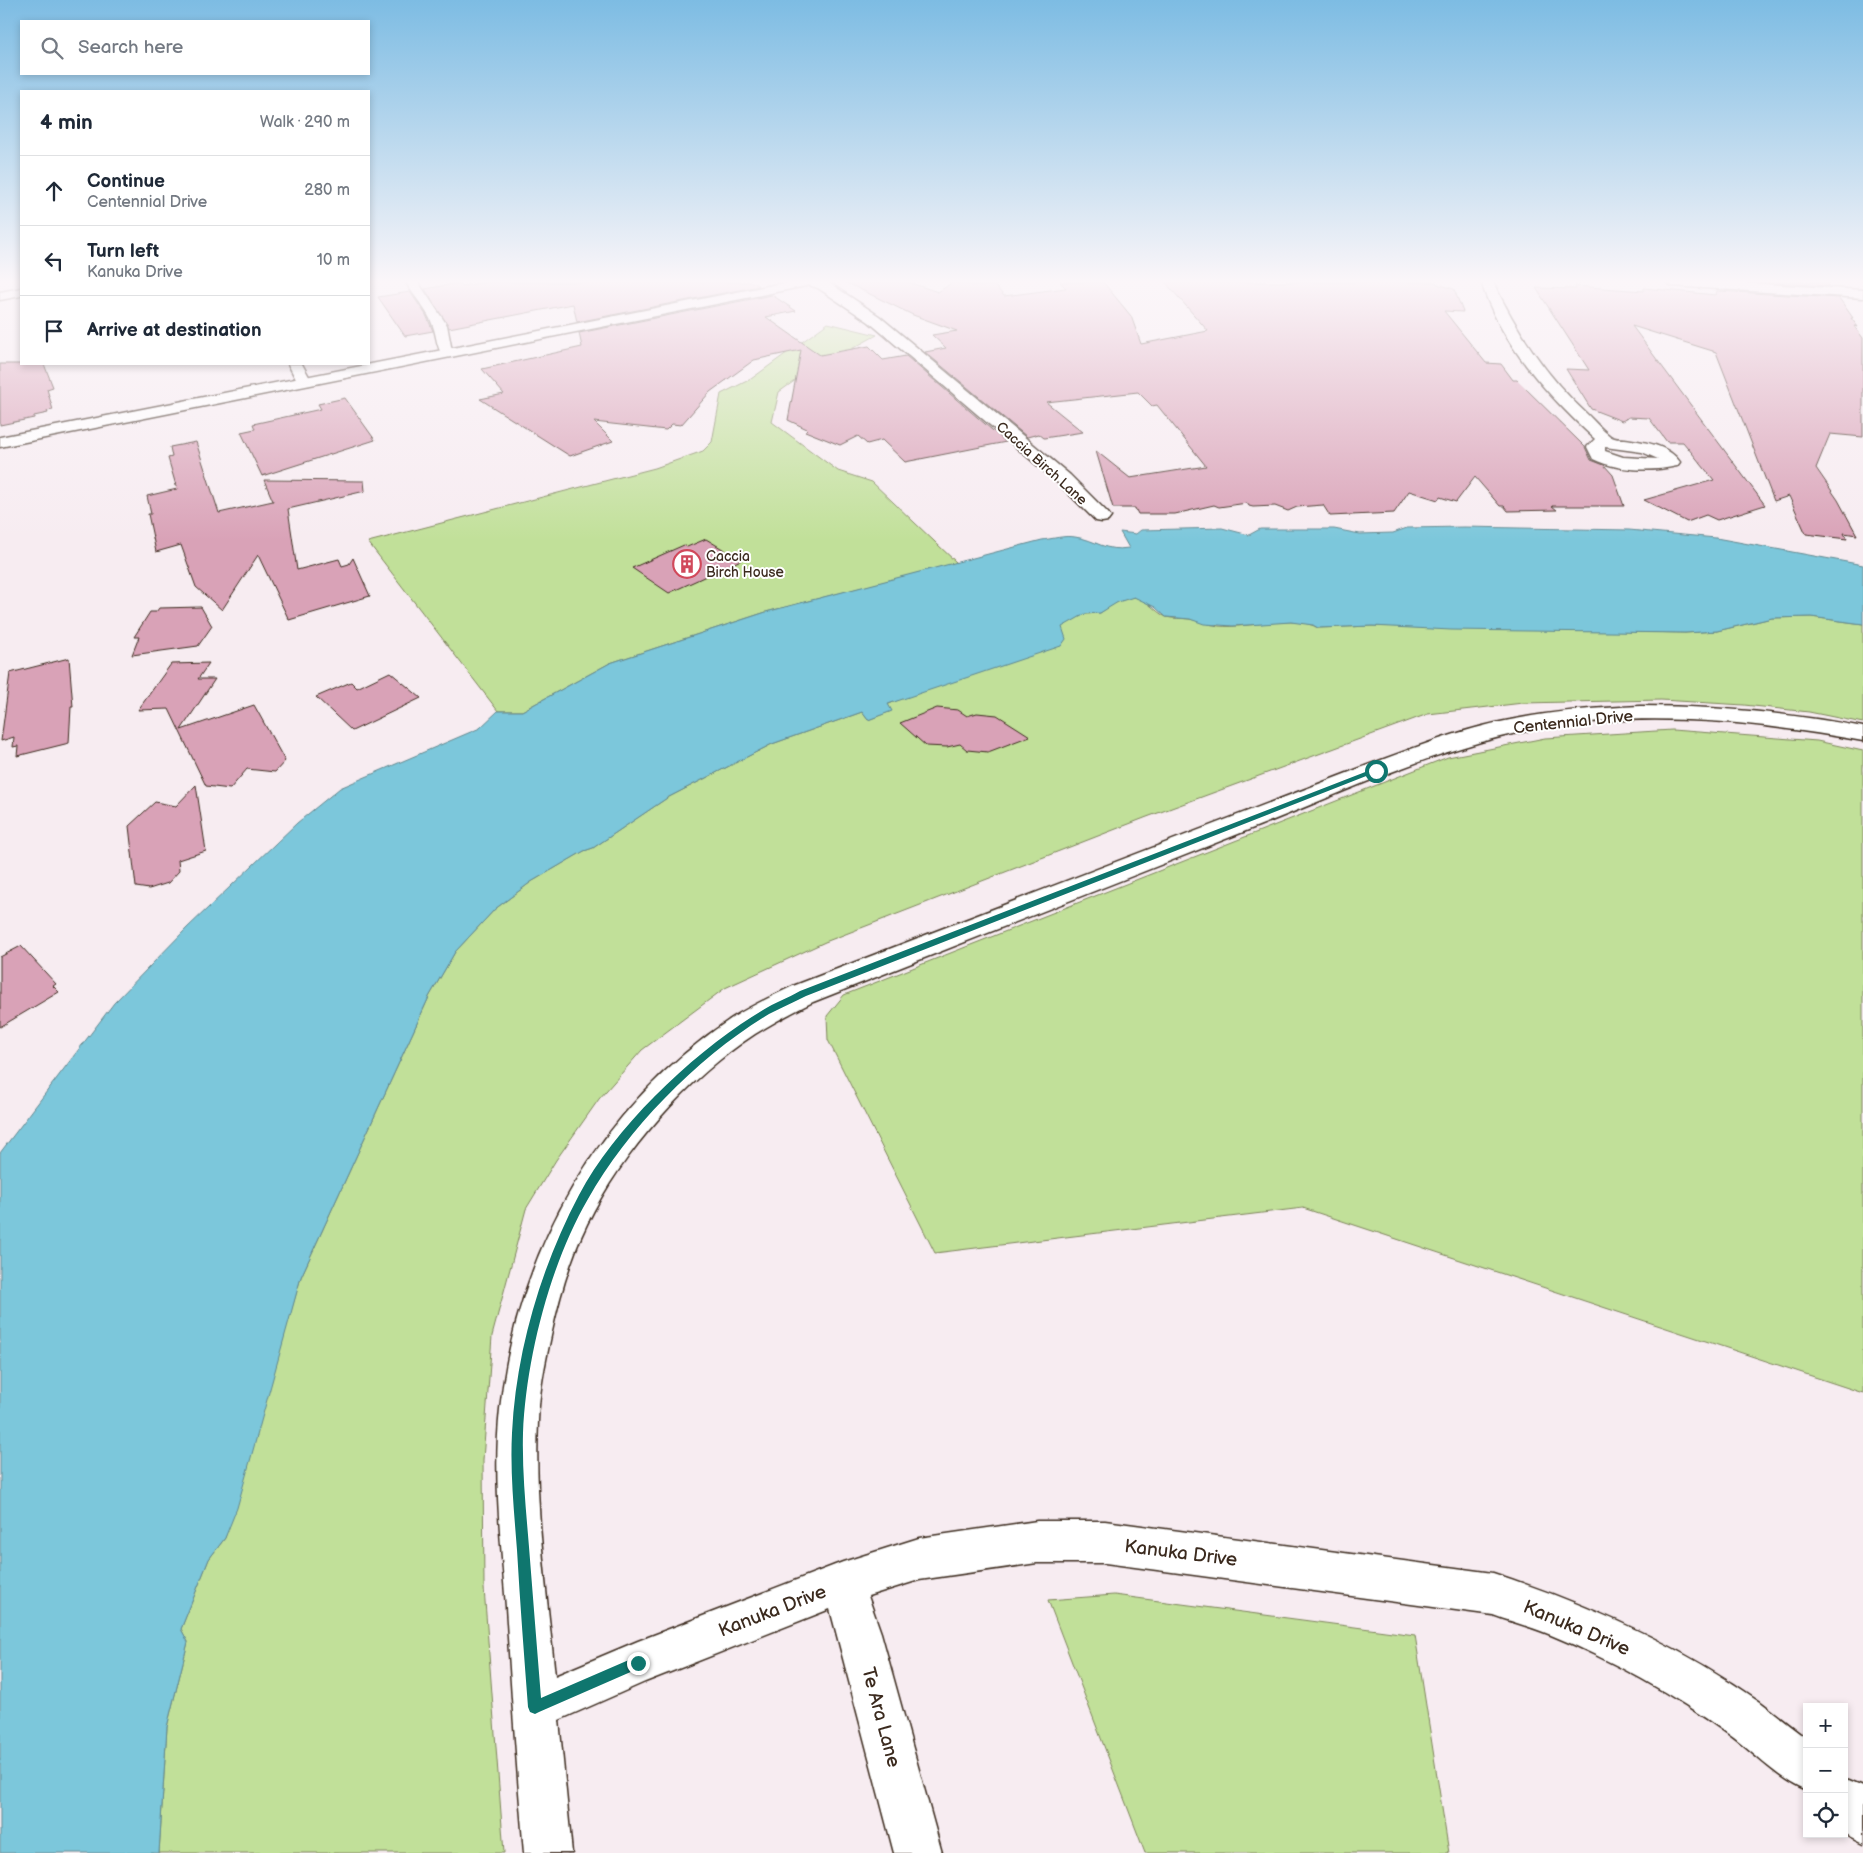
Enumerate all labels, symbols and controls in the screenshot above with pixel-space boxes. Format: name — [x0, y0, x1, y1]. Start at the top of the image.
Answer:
search box — [20, 20, 370, 75]
icon: search — [38, 34, 66, 62]
text: Search here — [78, 36, 183, 59]
text: 4 min — [40, 110, 93, 135]
text: Walk · 290 m — [260, 113, 350, 132]
text: Continue — [87, 170, 165, 193]
icon: ahead — [40, 177, 68, 205]
text: 280 m — [304, 181, 350, 200]
text: Centennial Drive — [87, 193, 207, 212]
text: Turn left — [87, 240, 159, 263]
icon: left — [40, 247, 68, 275]
text: 10 m — [317, 251, 350, 270]
text: Kanuka Drive — [87, 263, 183, 282]
icon: arrive — [40, 317, 68, 345]
text: Arrive at destination — [87, 319, 262, 342]
street label: Caccia Birch Lane — [993, 418, 1091, 509]
place label: Caccia Birch House — [706, 548, 784, 581]
building icon: Caccia Birch House — [672, 549, 702, 579]
street label: Centennial Drive — [1512, 707, 1634, 738]
route start — [1365, 760, 1388, 783]
street label: Kanuka Drive — [1123, 1535, 1239, 1572]
street label: Kanuka Drive — [715, 1580, 830, 1642]
street label: Kanuka Drive — [1520, 1596, 1633, 1661]
route end — [627, 1652, 650, 1675]
street label: Te Ara Lane — [856, 1665, 905, 1770]
map controls — [1803, 1703, 1848, 1838]
button: + — [1803, 1703, 1848, 1748]
button: − — [1803, 1748, 1848, 1793]
button: locate — [1803, 1793, 1848, 1838]

